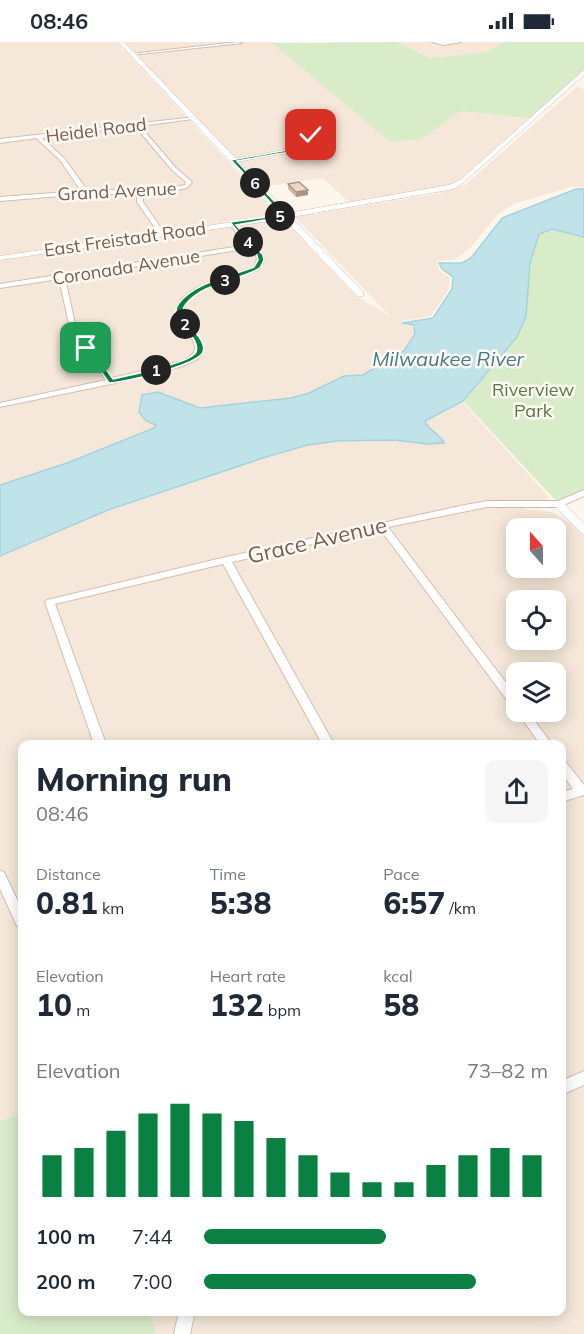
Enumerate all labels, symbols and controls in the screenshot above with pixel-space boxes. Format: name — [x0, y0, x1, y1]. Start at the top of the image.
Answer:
text: 08:46 — [30, 7, 88, 35]
pin — [285, 109, 336, 160]
street label: Heidel Road — [44, 112, 148, 148]
icon: check — [294, 118, 327, 151]
pin: 6 — [240, 168, 270, 198]
text: 6 — [250, 173, 260, 193]
street label: Grand Avenue — [57, 176, 177, 206]
pin: 5 — [265, 201, 295, 231]
text: 5 — [275, 206, 285, 226]
street label: East Freistadt Road — [42, 216, 208, 262]
pin: 4 — [233, 227, 263, 257]
text: 4 — [243, 232, 253, 252]
street label: Coronada Avenue — [51, 244, 201, 290]
pin: 3 — [210, 265, 240, 295]
text: 3 — [220, 270, 230, 290]
pin: 2 — [170, 309, 200, 339]
text: 2 — [180, 314, 190, 334]
pin — [60, 322, 111, 373]
icon: arrive — [69, 331, 102, 364]
water label: Milwaukee River — [372, 346, 525, 371]
pin: 1 — [141, 355, 171, 385]
text: 1 — [151, 360, 161, 380]
park label: Riverview Park — [492, 378, 574, 422]
street label: Grace Avenue — [245, 510, 389, 570]
north arrow — [506, 518, 566, 578]
map controls — [506, 518, 566, 722]
button: locate — [506, 590, 566, 650]
button: layers — [506, 662, 566, 722]
text: Morning run — [36, 758, 232, 799]
button: share — [485, 760, 548, 823]
text: 08:46 — [36, 801, 89, 826]
text: Distance — [36, 864, 101, 884]
text: Time — [210, 864, 246, 884]
text: Pace — [383, 864, 419, 884]
text: 0.81 — [36, 884, 98, 922]
text: 5:38 — [210, 884, 271, 922]
text: 6:57 — [383, 884, 445, 922]
text: km — [98, 898, 124, 918]
text: /km — [445, 898, 476, 918]
text: Elevation — [36, 966, 104, 986]
text: Heart rate — [210, 966, 286, 986]
text: kcal — [383, 966, 413, 986]
text: 10 — [36, 986, 72, 1024]
text: 132 — [210, 986, 264, 1024]
text: 58 — [383, 986, 419, 1024]
text: m — [72, 1000, 90, 1020]
text: bpm — [264, 1000, 301, 1020]
text: Elevation — [36, 1058, 121, 1083]
text: 73–82 m — [467, 1058, 548, 1083]
text: 100 m — [36, 1224, 95, 1249]
text: 7:44 — [132, 1224, 173, 1249]
text: 200 m — [36, 1269, 95, 1294]
text: 7:00 — [132, 1269, 173, 1294]

